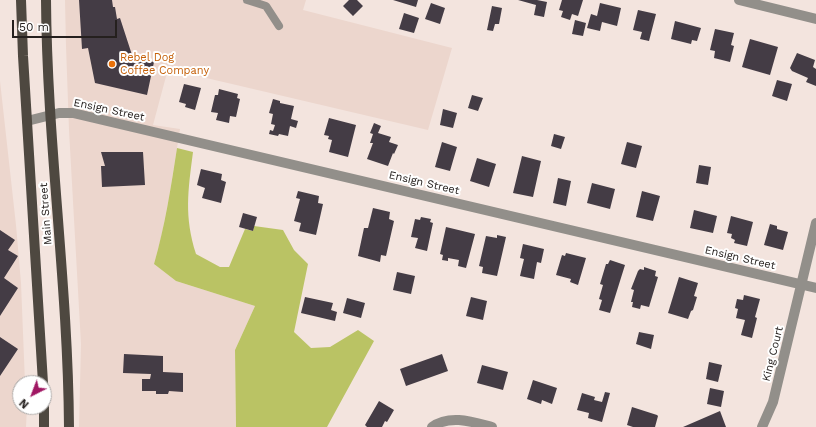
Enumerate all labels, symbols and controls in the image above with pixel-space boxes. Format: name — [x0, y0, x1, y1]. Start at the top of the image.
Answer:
scale bar — [14, 12, 119, 38]
text: 50 m — [19, 20, 49, 34]
place label: Rebel Dog Coffee Company — [120, 51, 209, 77]
marker: Rebel Dog Coffee Company — [107, 59, 117, 69]
street label: Ensign Street — [72, 96, 146, 124]
street label: Ensign Street — [387, 168, 461, 198]
street label: Main Street — [37, 183, 55, 245]
street label: Ensign Street — [703, 243, 777, 273]
street label: King Court — [760, 325, 786, 383]
north arrow — [12, 375, 52, 415]
text: N — [17, 396, 32, 411]

